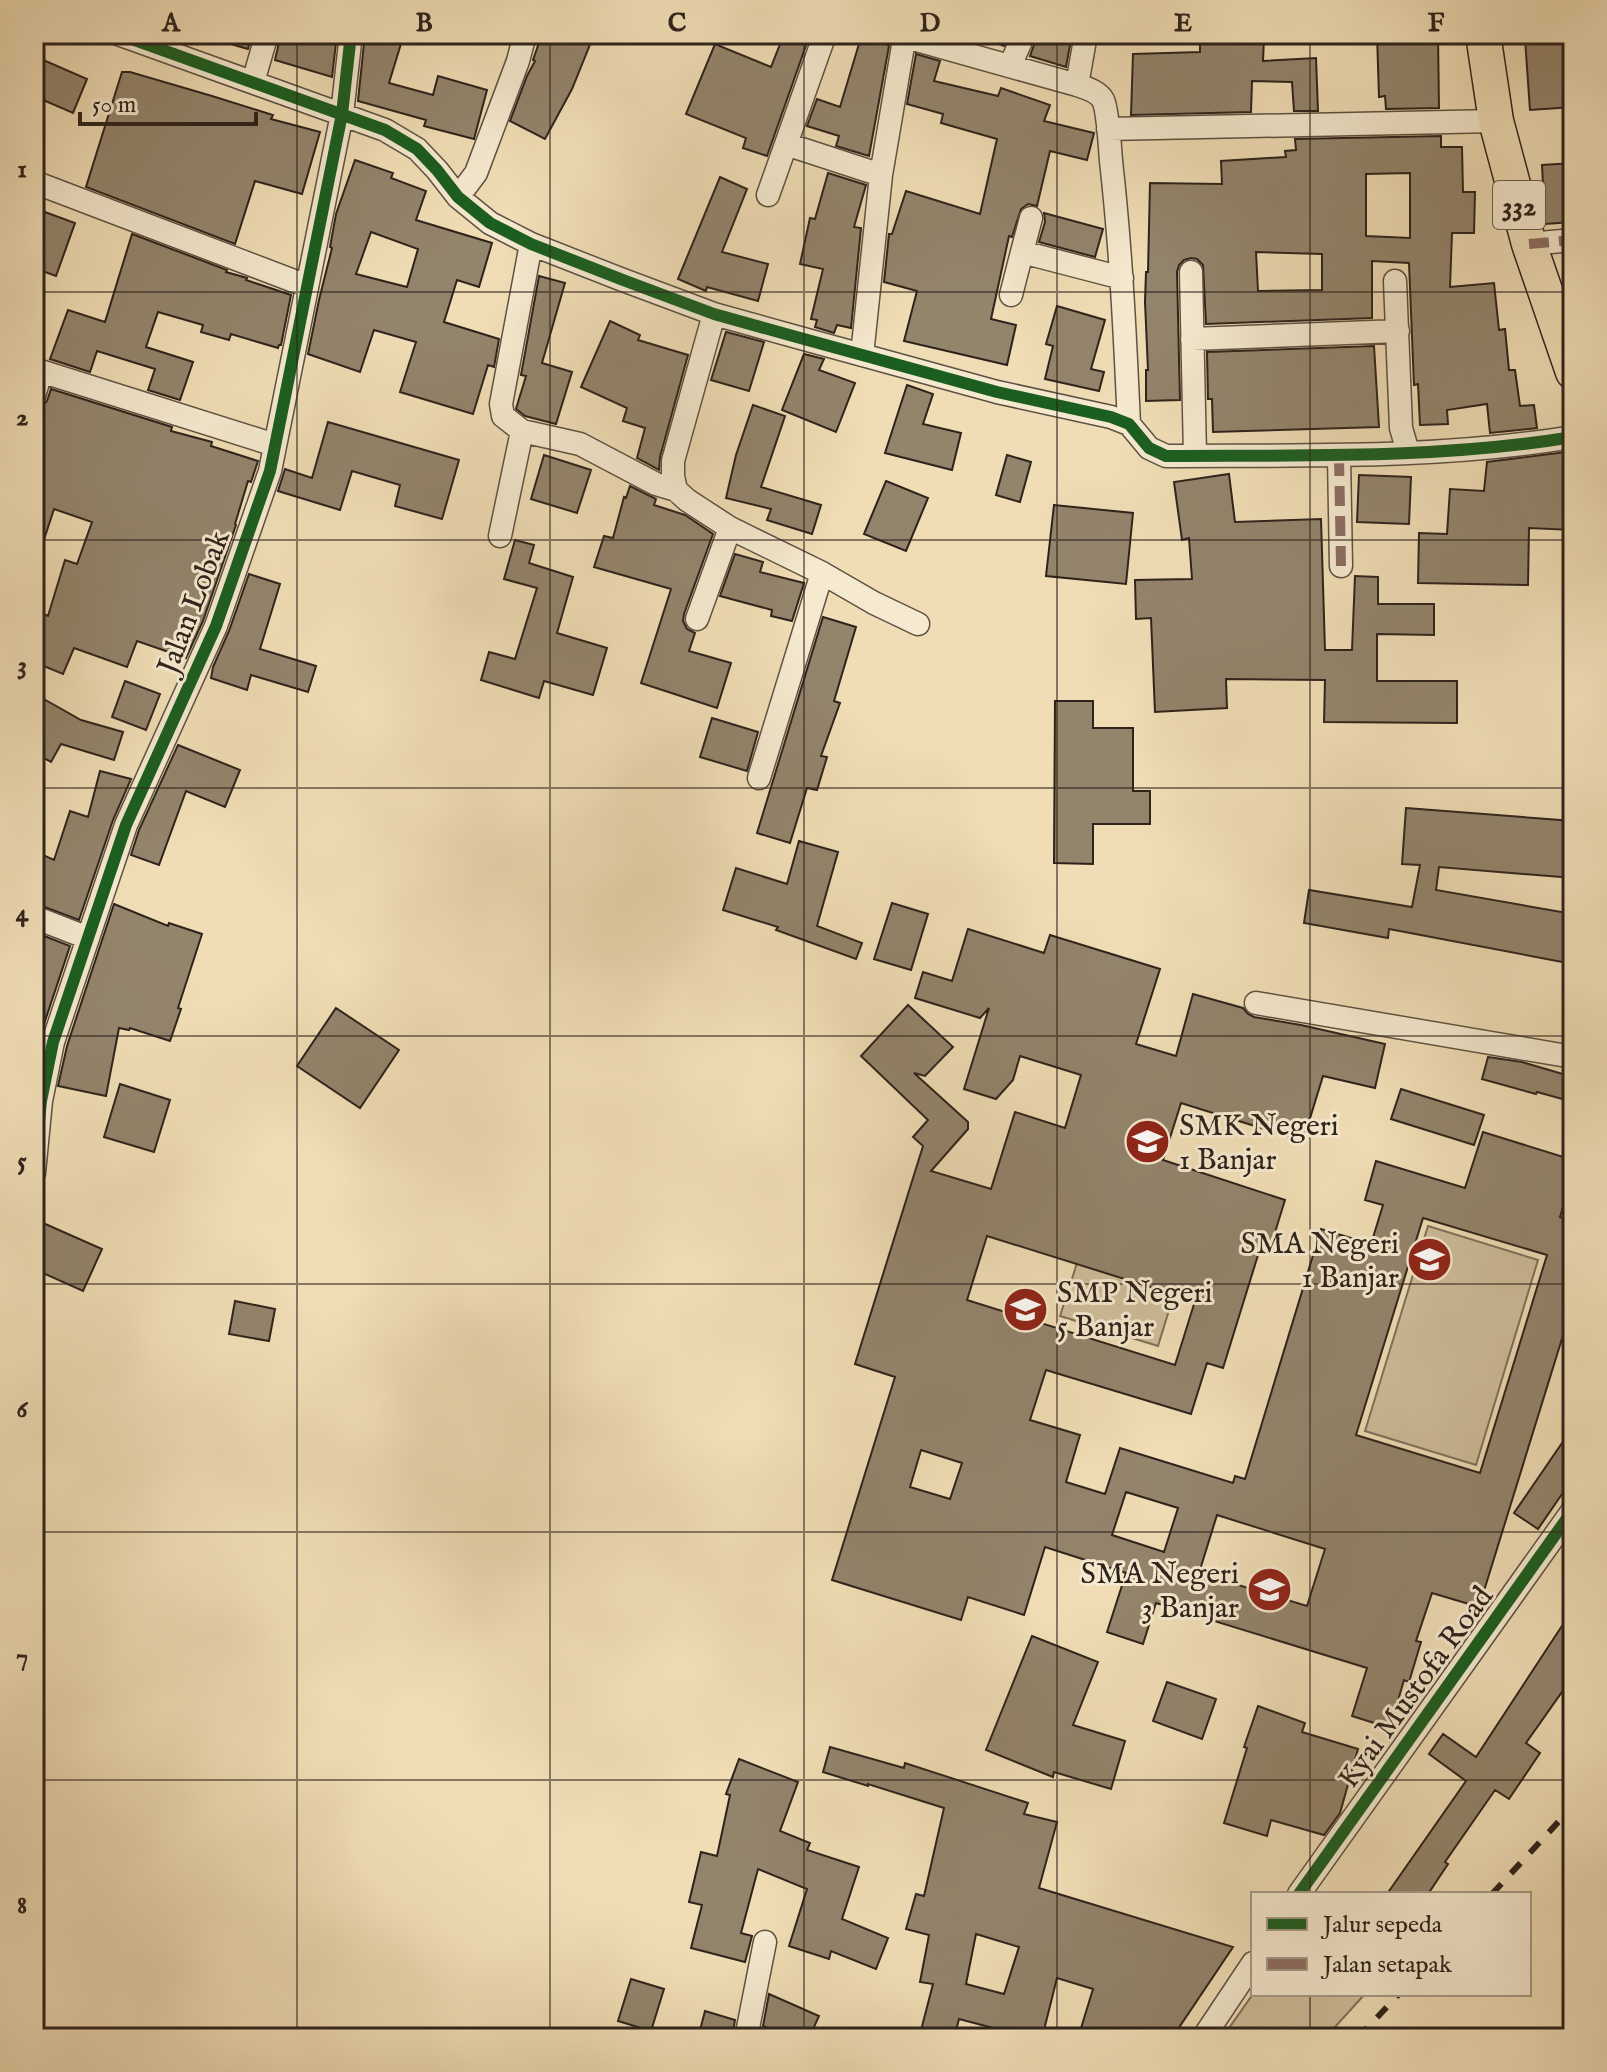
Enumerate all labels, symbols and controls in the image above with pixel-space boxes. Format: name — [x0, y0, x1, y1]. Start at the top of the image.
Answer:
text: A — [161, 7, 181, 40]
text: B — [415, 7, 433, 40]
text: C — [668, 7, 687, 40]
text: D — [920, 7, 941, 40]
text: E — [1174, 7, 1192, 40]
text: F — [1428, 7, 1445, 40]
scale bar — [80, 76, 256, 126]
text: 50 m — [92, 90, 136, 121]
text: 1 — [17, 153, 27, 186]
road number: 332 — [1493, 181, 1545, 229]
text: 2 — [16, 401, 28, 434]
street label: Jalan Lobak — [149, 525, 240, 683]
text: 3 — [17, 649, 27, 682]
text: 4 — [16, 897, 30, 930]
place label: SMK Negeri 1 Banjar — [1179, 1108, 1339, 1180]
school or university icon: SMK Negeri 1 Banjar — [1124, 1118, 1172, 1166]
text: 5 — [17, 1145, 27, 1178]
place label: SMA Negeri 1 Banjar — [1241, 1226, 1399, 1298]
school or university icon: SMA Negeri 1 Banjar — [1406, 1236, 1454, 1284]
place label: SMP Negeri 5 Banjar — [1057, 1275, 1213, 1347]
school or university icon: SMP Negeri 5 Banjar — [1002, 1285, 1050, 1333]
text: 6 — [17, 1393, 29, 1426]
place label: SMA Negeri 3 Banjar — [1081, 1556, 1239, 1628]
school or university icon: SMA Negeri 3 Banjar — [1246, 1566, 1294, 1614]
street label: Kyai Mustofa Road — [1331, 1579, 1503, 1797]
text: 7 — [16, 1641, 28, 1674]
text: 8 — [17, 1889, 27, 1922]
legend — [1251, 1892, 1531, 1996]
text: Jalur sepeda — [1320, 1910, 1443, 1941]
text: Jalan setapak — [1320, 1950, 1452, 1981]

